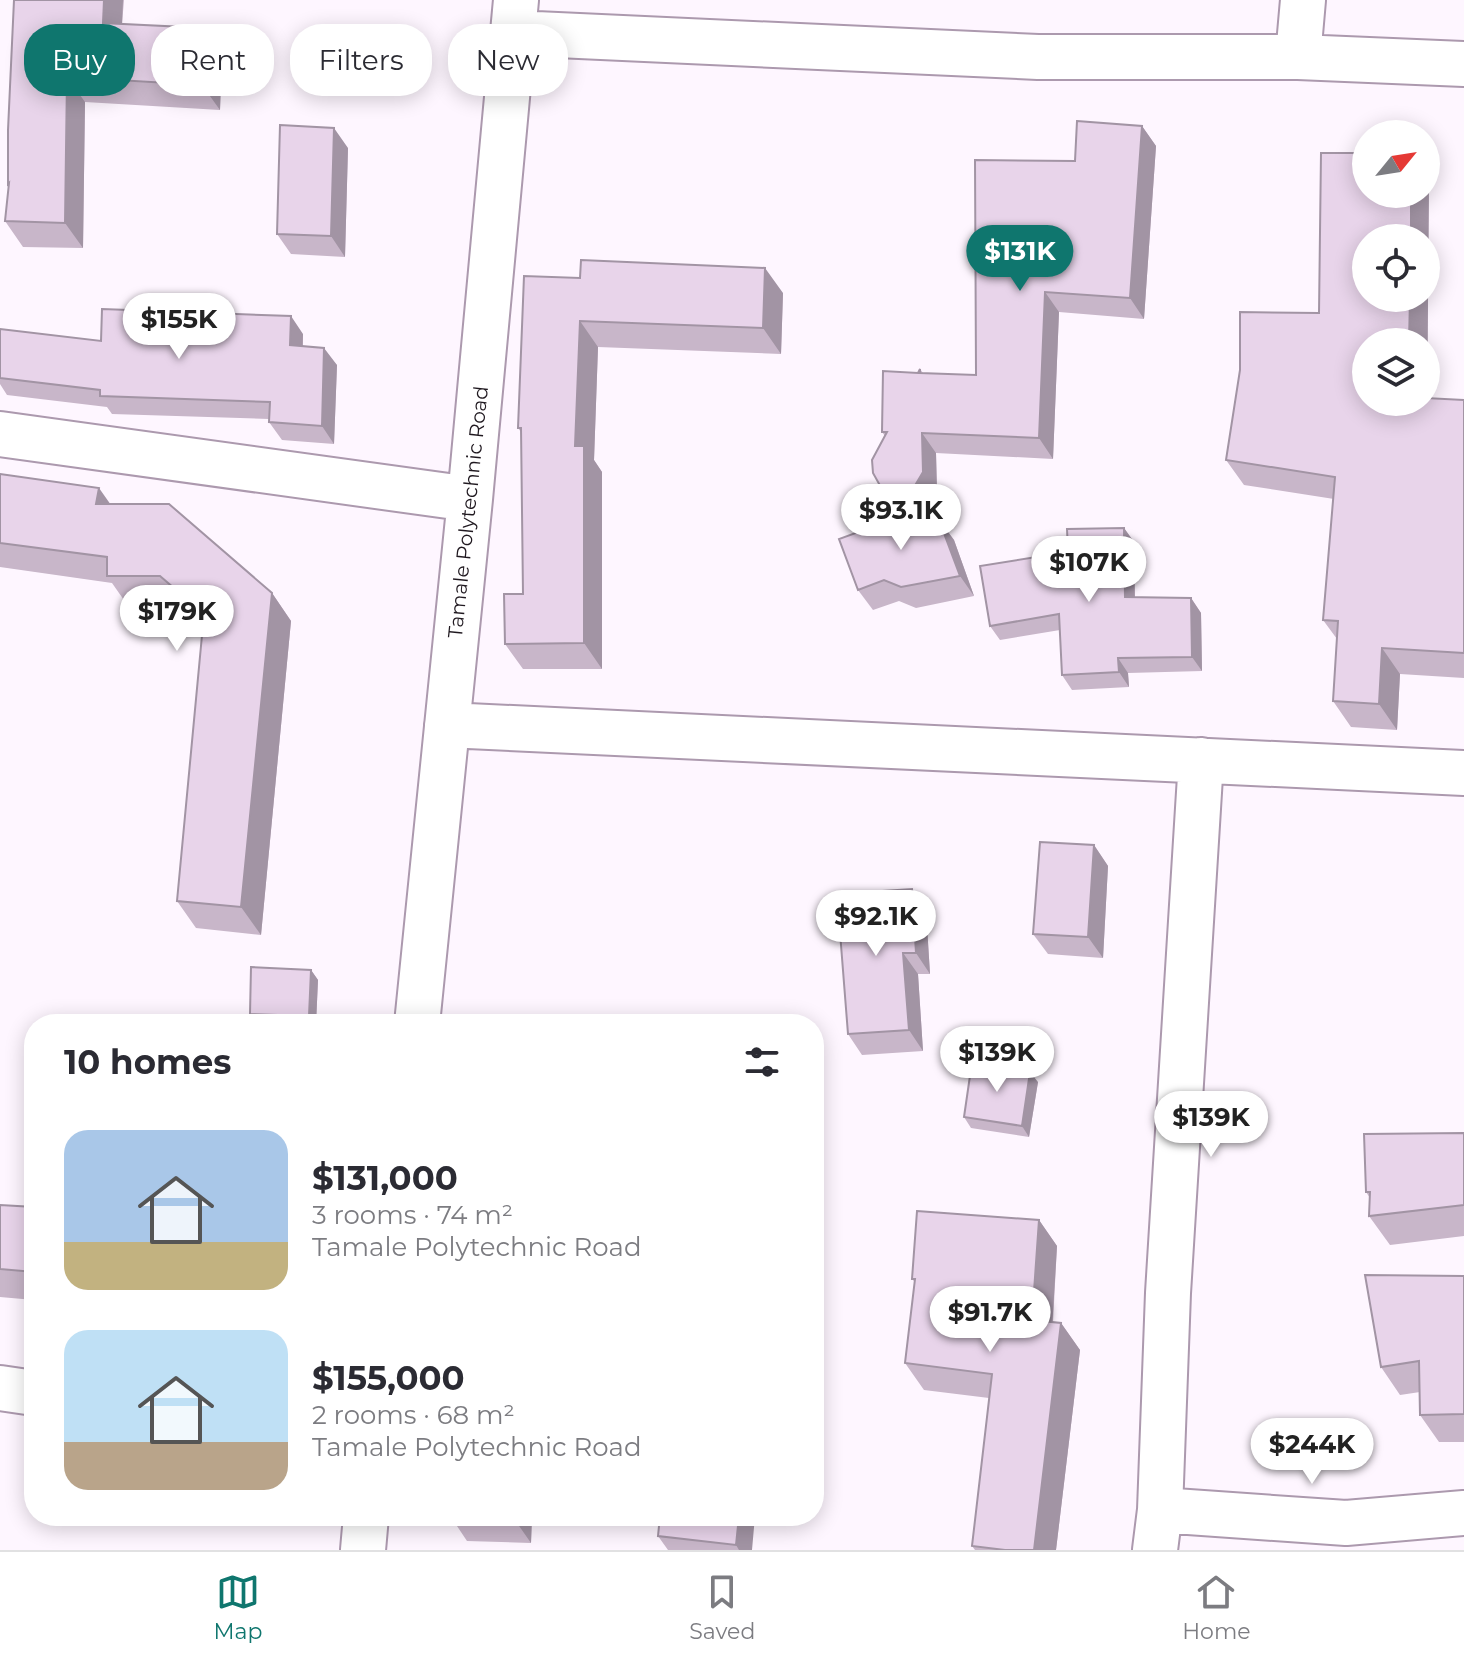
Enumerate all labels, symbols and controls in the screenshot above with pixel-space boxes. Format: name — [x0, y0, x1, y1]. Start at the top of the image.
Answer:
chip: Buy — [24, 24, 135, 96]
chip: Rent — [151, 24, 274, 96]
chip: Filters — [290, 24, 432, 96]
chip: New — [448, 24, 568, 96]
north arrow — [1352, 120, 1440, 208]
map controls — [1352, 120, 1440, 416]
button: locate — [1352, 224, 1440, 312]
pin: $131K — [964, 225, 1076, 293]
text: $131K — [984, 235, 1056, 267]
pin: $155K — [123, 293, 235, 361]
text: $155K — [141, 303, 217, 335]
button: layers — [1352, 328, 1440, 416]
street label: Tamale Polytechnic Road — [443, 385, 493, 639]
pin: $93.1K — [836, 484, 966, 552]
text: $93.1K — [859, 494, 943, 526]
pin: $107K — [1033, 536, 1145, 604]
text: $107K — [1049, 546, 1129, 578]
pin: $179K — [121, 585, 233, 653]
text: $179K — [138, 595, 216, 627]
pin: $92.1K — [811, 890, 941, 958]
text: $92.1K — [834, 900, 918, 932]
pin: $139K — [941, 1026, 1053, 1094]
text: $139K — [958, 1036, 1036, 1068]
icon: filters — [740, 1040, 784, 1084]
text: 10 homes — [64, 1041, 231, 1083]
pin: $139K — [1155, 1091, 1267, 1159]
text: $139K — [1172, 1101, 1250, 1133]
text: $131,000 — [312, 1157, 458, 1199]
icon: home — [128, 1162, 224, 1258]
text: 3 rooms · 74 m² — [312, 1199, 513, 1231]
text: Tamale Polytechnic Road — [312, 1231, 642, 1263]
pin: $91.7K — [925, 1286, 1055, 1354]
text: $91.7K — [948, 1296, 1032, 1328]
text: $155,000 — [312, 1357, 465, 1399]
icon: home — [128, 1362, 224, 1458]
text: 2 rooms · 68 m² — [312, 1399, 515, 1431]
pin: $244K — [1256, 1418, 1368, 1486]
text: $244K — [1269, 1428, 1355, 1460]
text: Tamale Polytechnic Road — [312, 1431, 642, 1463]
tab: Map — [213, 1570, 262, 1645]
tab: Saved — [689, 1570, 755, 1645]
tab: Home — [1182, 1570, 1251, 1645]

